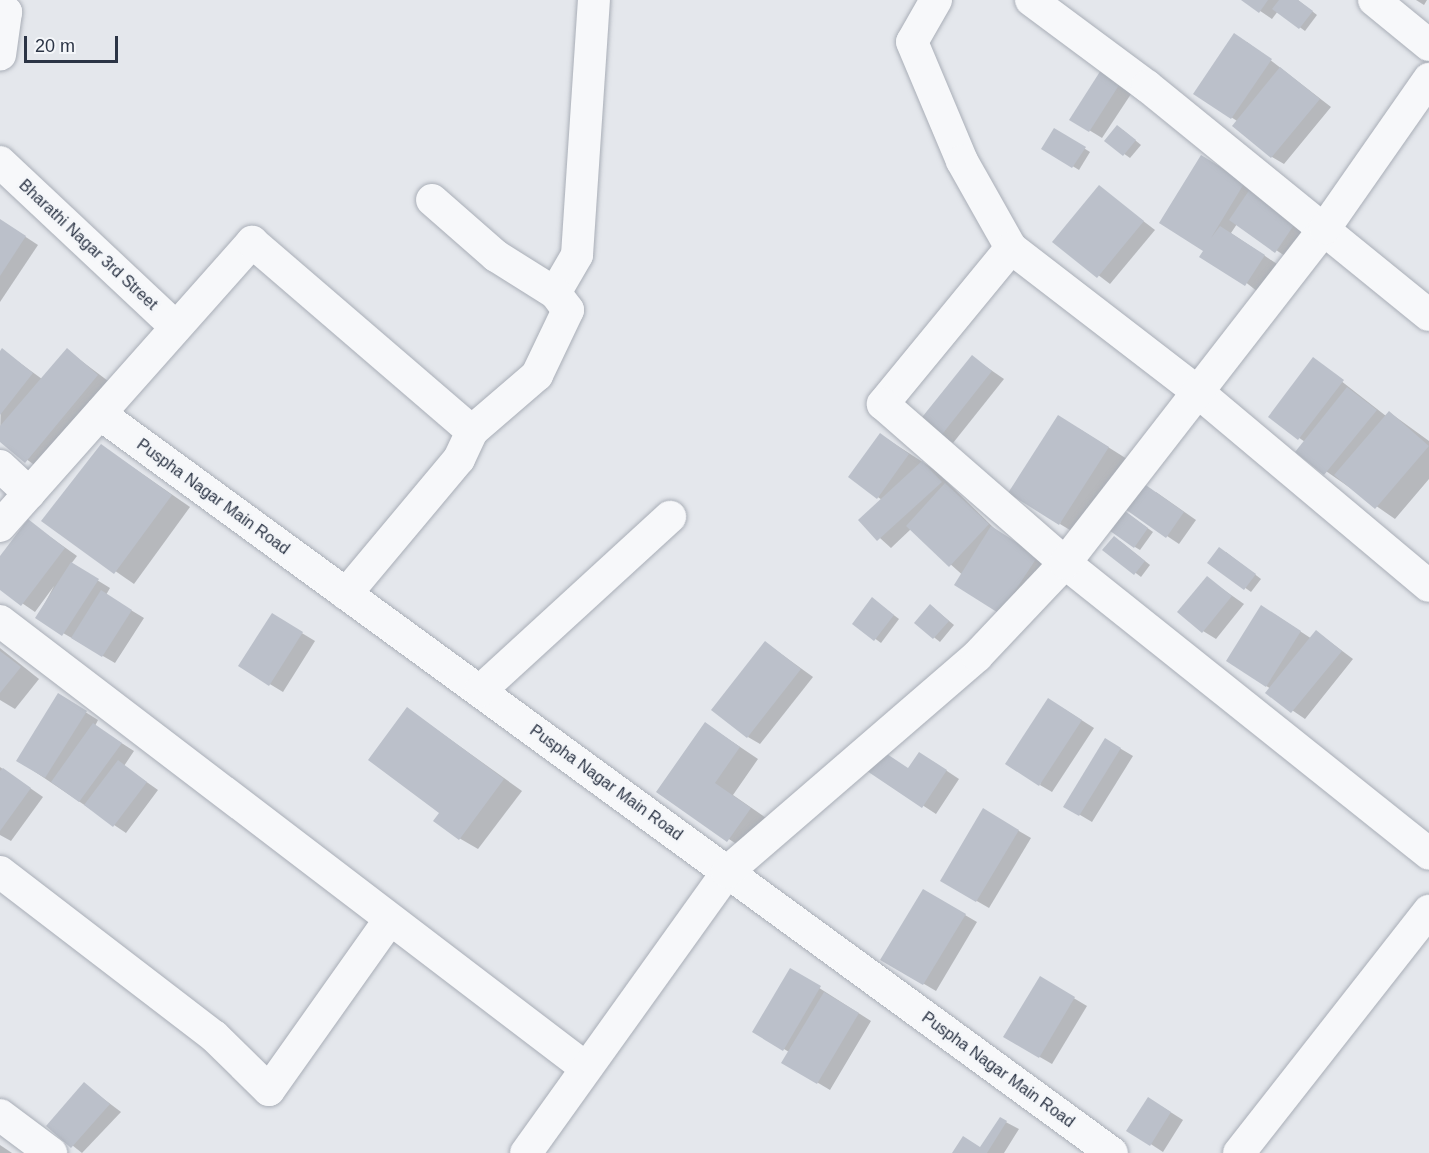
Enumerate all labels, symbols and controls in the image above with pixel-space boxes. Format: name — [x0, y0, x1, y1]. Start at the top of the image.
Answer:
scale bar — [27, 24, 122, 62]
text: 20 m — [35, 36, 75, 56]
street label: Bharathi Nagar 3rd Street — [15, 176, 161, 314]
street label: Puspha Nagar Main Road — [133, 435, 293, 559]
street label: Puspha Nagar Main Road — [526, 721, 686, 845]
street label: Puspha Nagar Main Road — [918, 1008, 1078, 1132]

